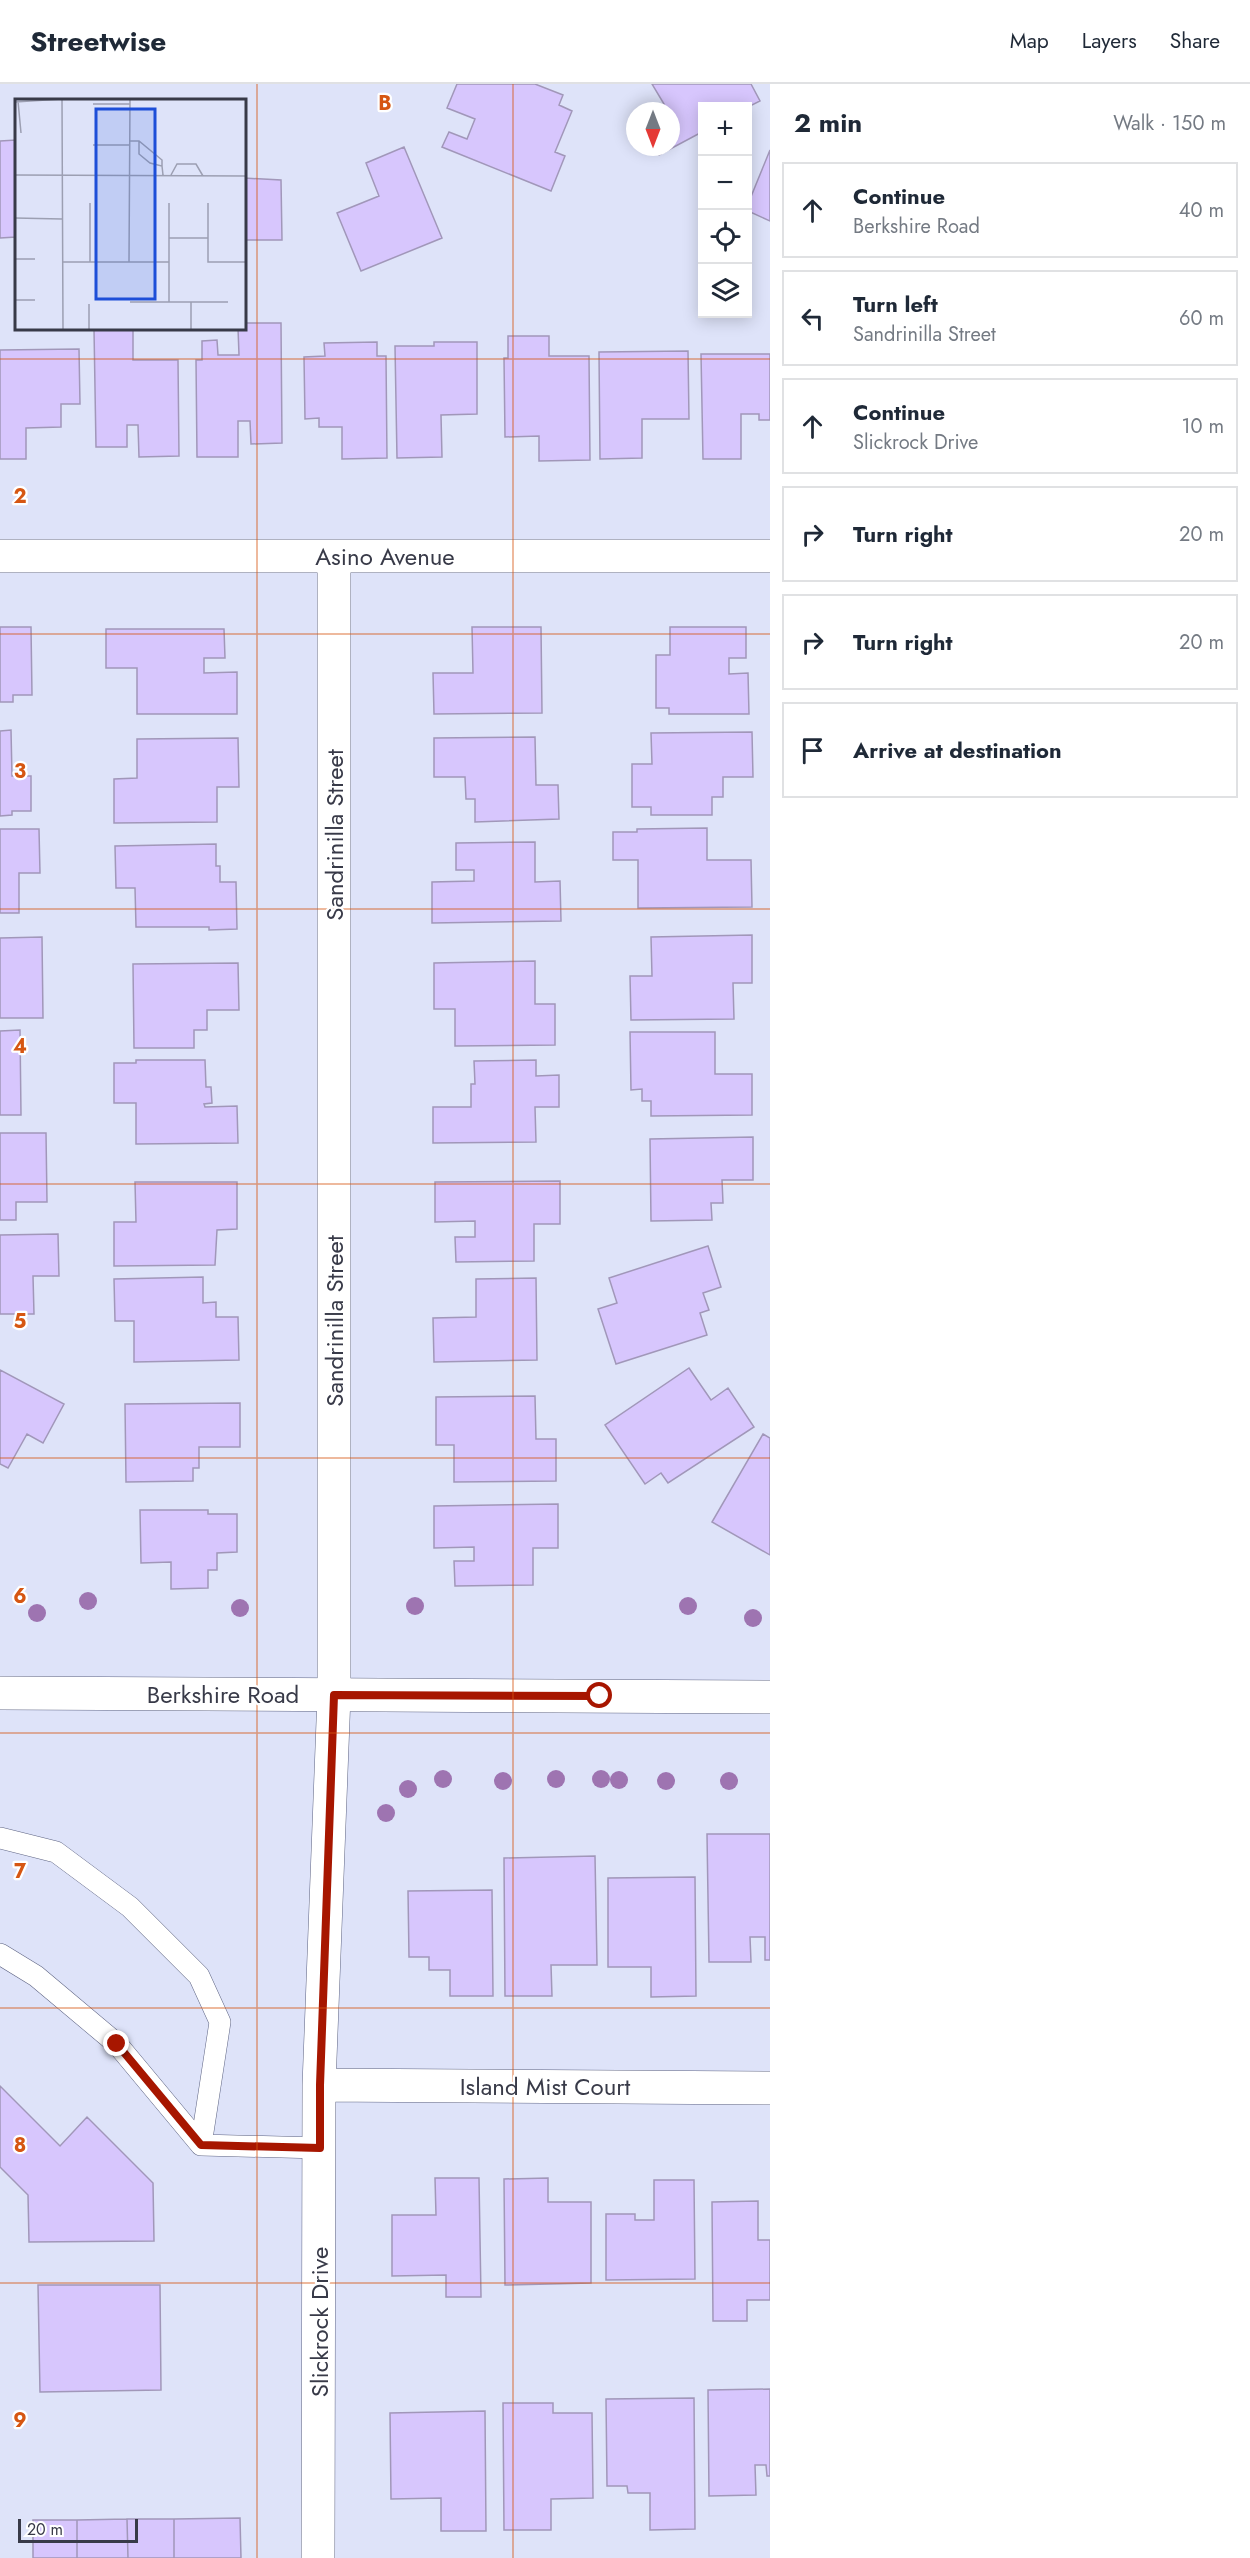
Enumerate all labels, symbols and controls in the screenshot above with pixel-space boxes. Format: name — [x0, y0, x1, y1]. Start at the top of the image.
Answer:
text: Streetwise — [30, 21, 166, 62]
text: Map — [1010, 26, 1049, 56]
text: Layers — [1082, 26, 1137, 56]
text: Share — [1170, 26, 1220, 56]
text: B — [378, 89, 392, 118]
inset map — [15, 99, 246, 330]
north arrow — [626, 102, 680, 156]
map controls — [698, 102, 752, 318]
button: + — [698, 102, 752, 156]
text: 2 min — [794, 104, 862, 142]
text: Walk · 150 m — [1113, 109, 1226, 138]
button: − — [698, 156, 752, 210]
text: Continue — [853, 180, 945, 212]
icon: ahead — [796, 194, 829, 227]
text: 40 m — [1179, 196, 1224, 225]
button: locate — [698, 210, 752, 264]
text: Berkshire Road — [853, 212, 980, 241]
button: layers — [698, 264, 752, 318]
text: Turn left — [853, 288, 938, 320]
icon: left — [796, 302, 829, 335]
text: 60 m — [1179, 304, 1224, 333]
text: Sandrinilla Street — [853, 320, 996, 349]
text: Continue — [853, 396, 945, 428]
icon: ahead — [796, 410, 829, 443]
text: 10 m — [1181, 412, 1224, 441]
text: Slickrock Drive — [853, 428, 978, 457]
text: 2 — [13, 482, 27, 511]
icon: right — [796, 518, 829, 551]
text: Turn right — [853, 518, 953, 550]
text: 20 m — [1179, 520, 1224, 549]
street label: Asino Avenue — [315, 539, 455, 574]
icon: right — [796, 626, 829, 659]
text: Turn right — [853, 626, 953, 658]
text: 20 m — [1179, 628, 1224, 657]
icon: arrive — [796, 734, 829, 767]
text: Arrive at destination — [853, 734, 1062, 766]
street label: Sandrinilla Street — [317, 749, 352, 921]
text: 3 — [14, 757, 26, 786]
text: 4 — [13, 1032, 27, 1061]
street label: Sandrinilla Street — [317, 1235, 352, 1407]
text: 5 — [14, 1307, 27, 1336]
text: 6 — [13, 1582, 27, 1611]
street label: Berkshire Road — [147, 1677, 299, 1712]
route start — [586, 1682, 612, 1708]
text: 7 — [14, 1857, 27, 1886]
route end — [103, 2030, 129, 2056]
street label: Island Mist Court — [460, 2069, 631, 2104]
text: 8 — [14, 2131, 26, 2160]
street label: Slickrock Drive — [302, 2247, 337, 2397]
text: 9 — [13, 2406, 27, 2435]
scale bar — [18, 2516, 138, 2544]
text: 20 m — [27, 2518, 63, 2541]

